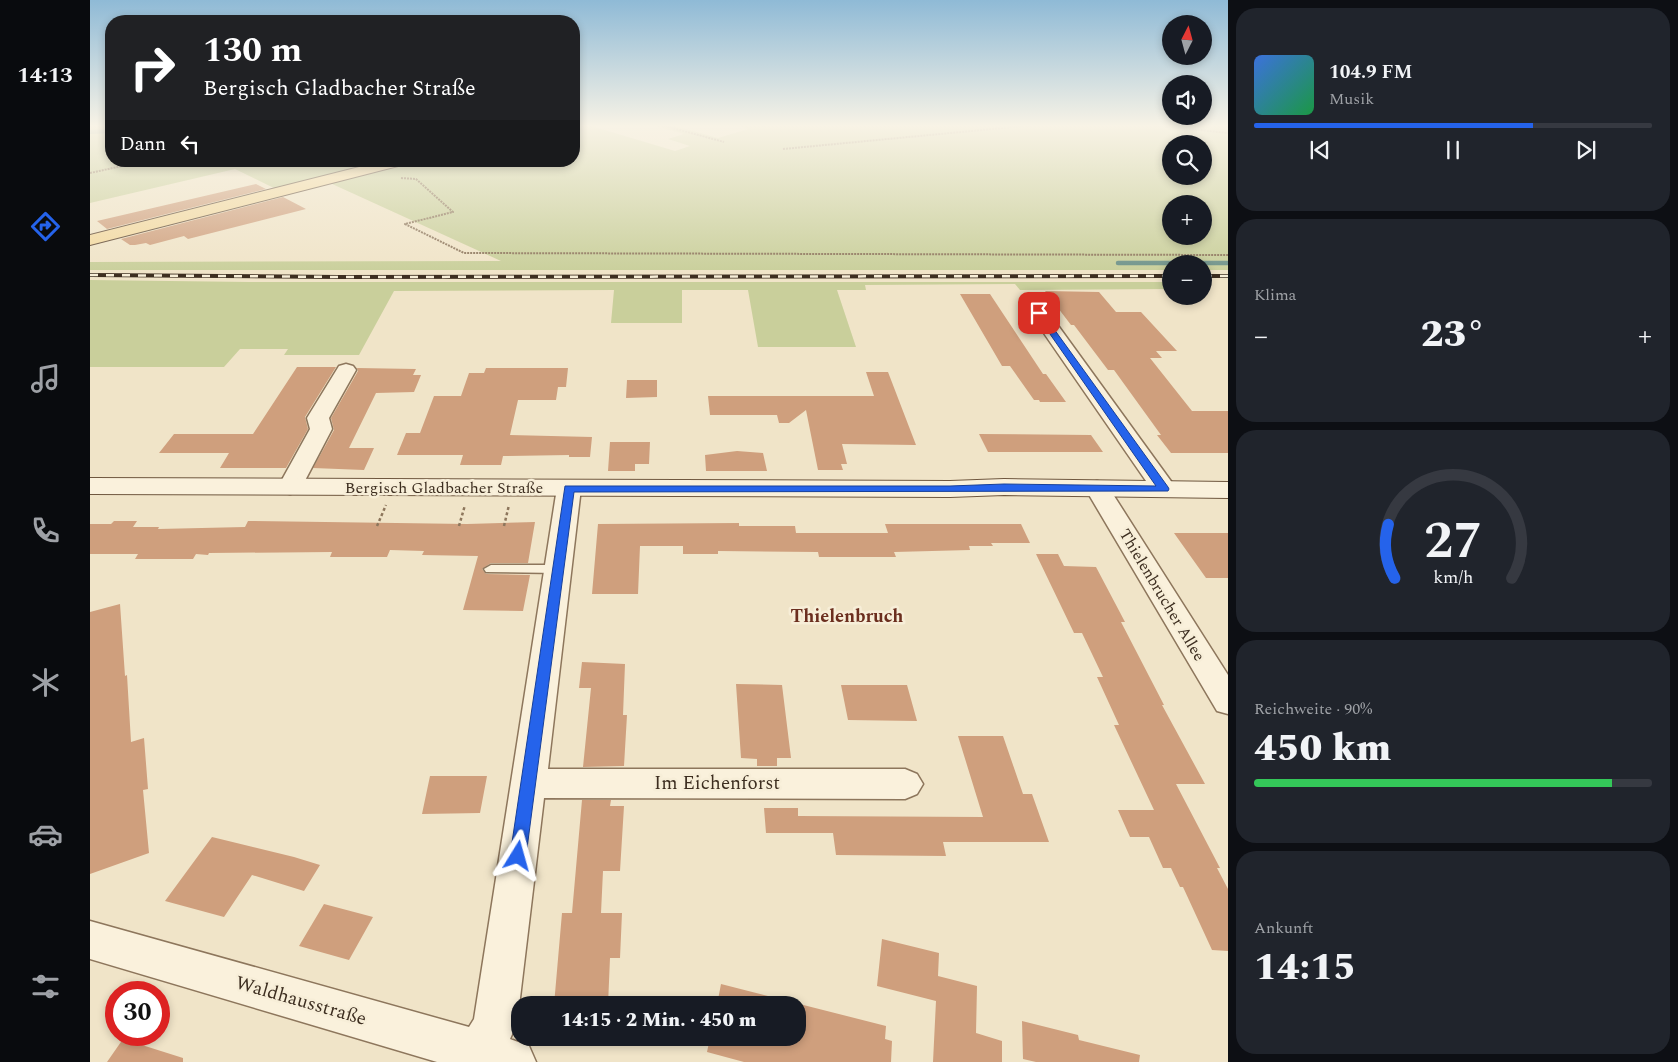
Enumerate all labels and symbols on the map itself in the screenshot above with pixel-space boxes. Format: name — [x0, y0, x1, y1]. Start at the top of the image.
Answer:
north arrow — [1162, 15, 1212, 65]
pin — [1018, 292, 1060, 334]
street label: Bergisch Gladbacher Straße — [345, 476, 543, 500]
street label: Thielenbrucher Allee — [1113, 524, 1211, 666]
district label: Thielenbruch — [791, 603, 903, 630]
street label: Im Eichenforst — [654, 769, 780, 798]
position arrow — [491, 829, 543, 881]
street label: Waldhausstraße — [232, 968, 370, 1034]
speed limit sign: 30 — [105, 981, 170, 1046]

